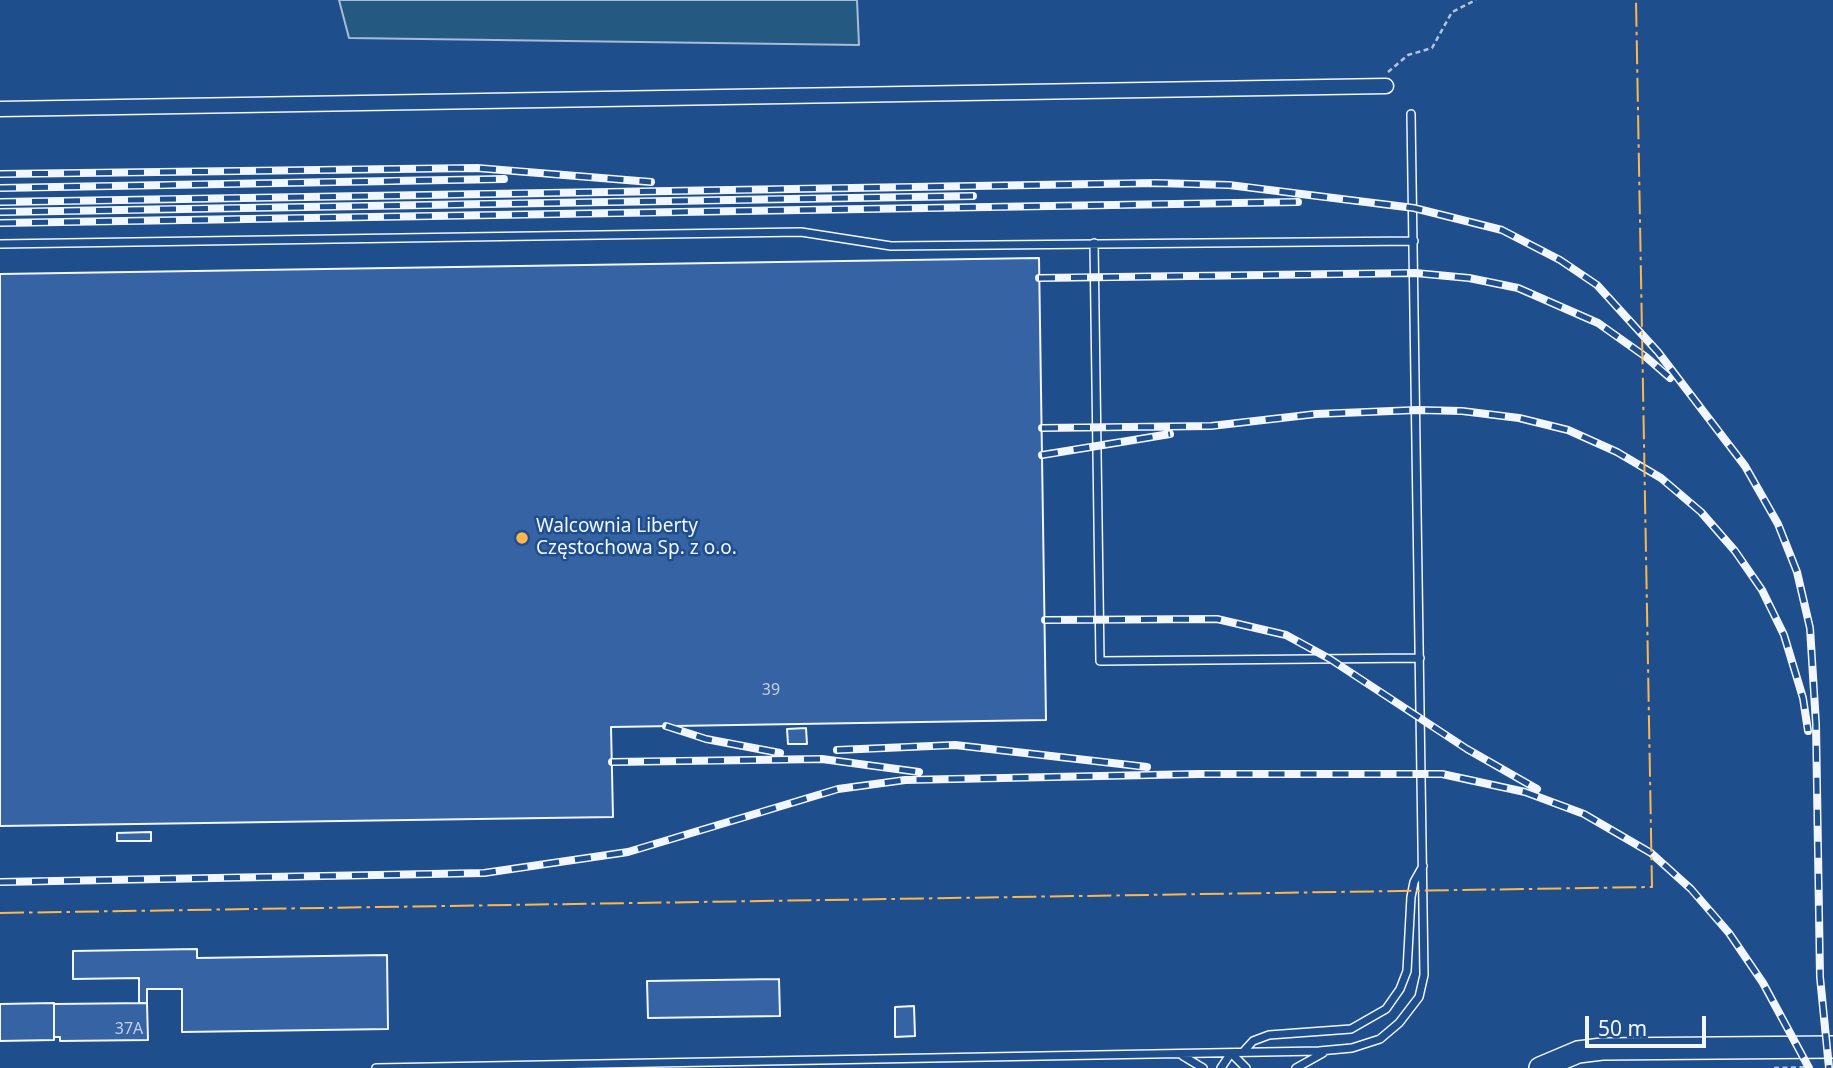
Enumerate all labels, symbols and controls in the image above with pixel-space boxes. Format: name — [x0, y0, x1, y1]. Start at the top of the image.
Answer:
place label: Walcownia Liberty Częstochowa Sp. z o.o. — [536, 516, 737, 560]
marker: Walcownia Liberty Częstochowa Sp. z o.o. — [514, 530, 530, 546]
house number: 39 — [762, 680, 780, 700]
scale bar — [1588, 1002, 1709, 1046]
text: 50 m — [1598, 1014, 1647, 1042]
house number: 37A — [115, 1019, 143, 1039]

